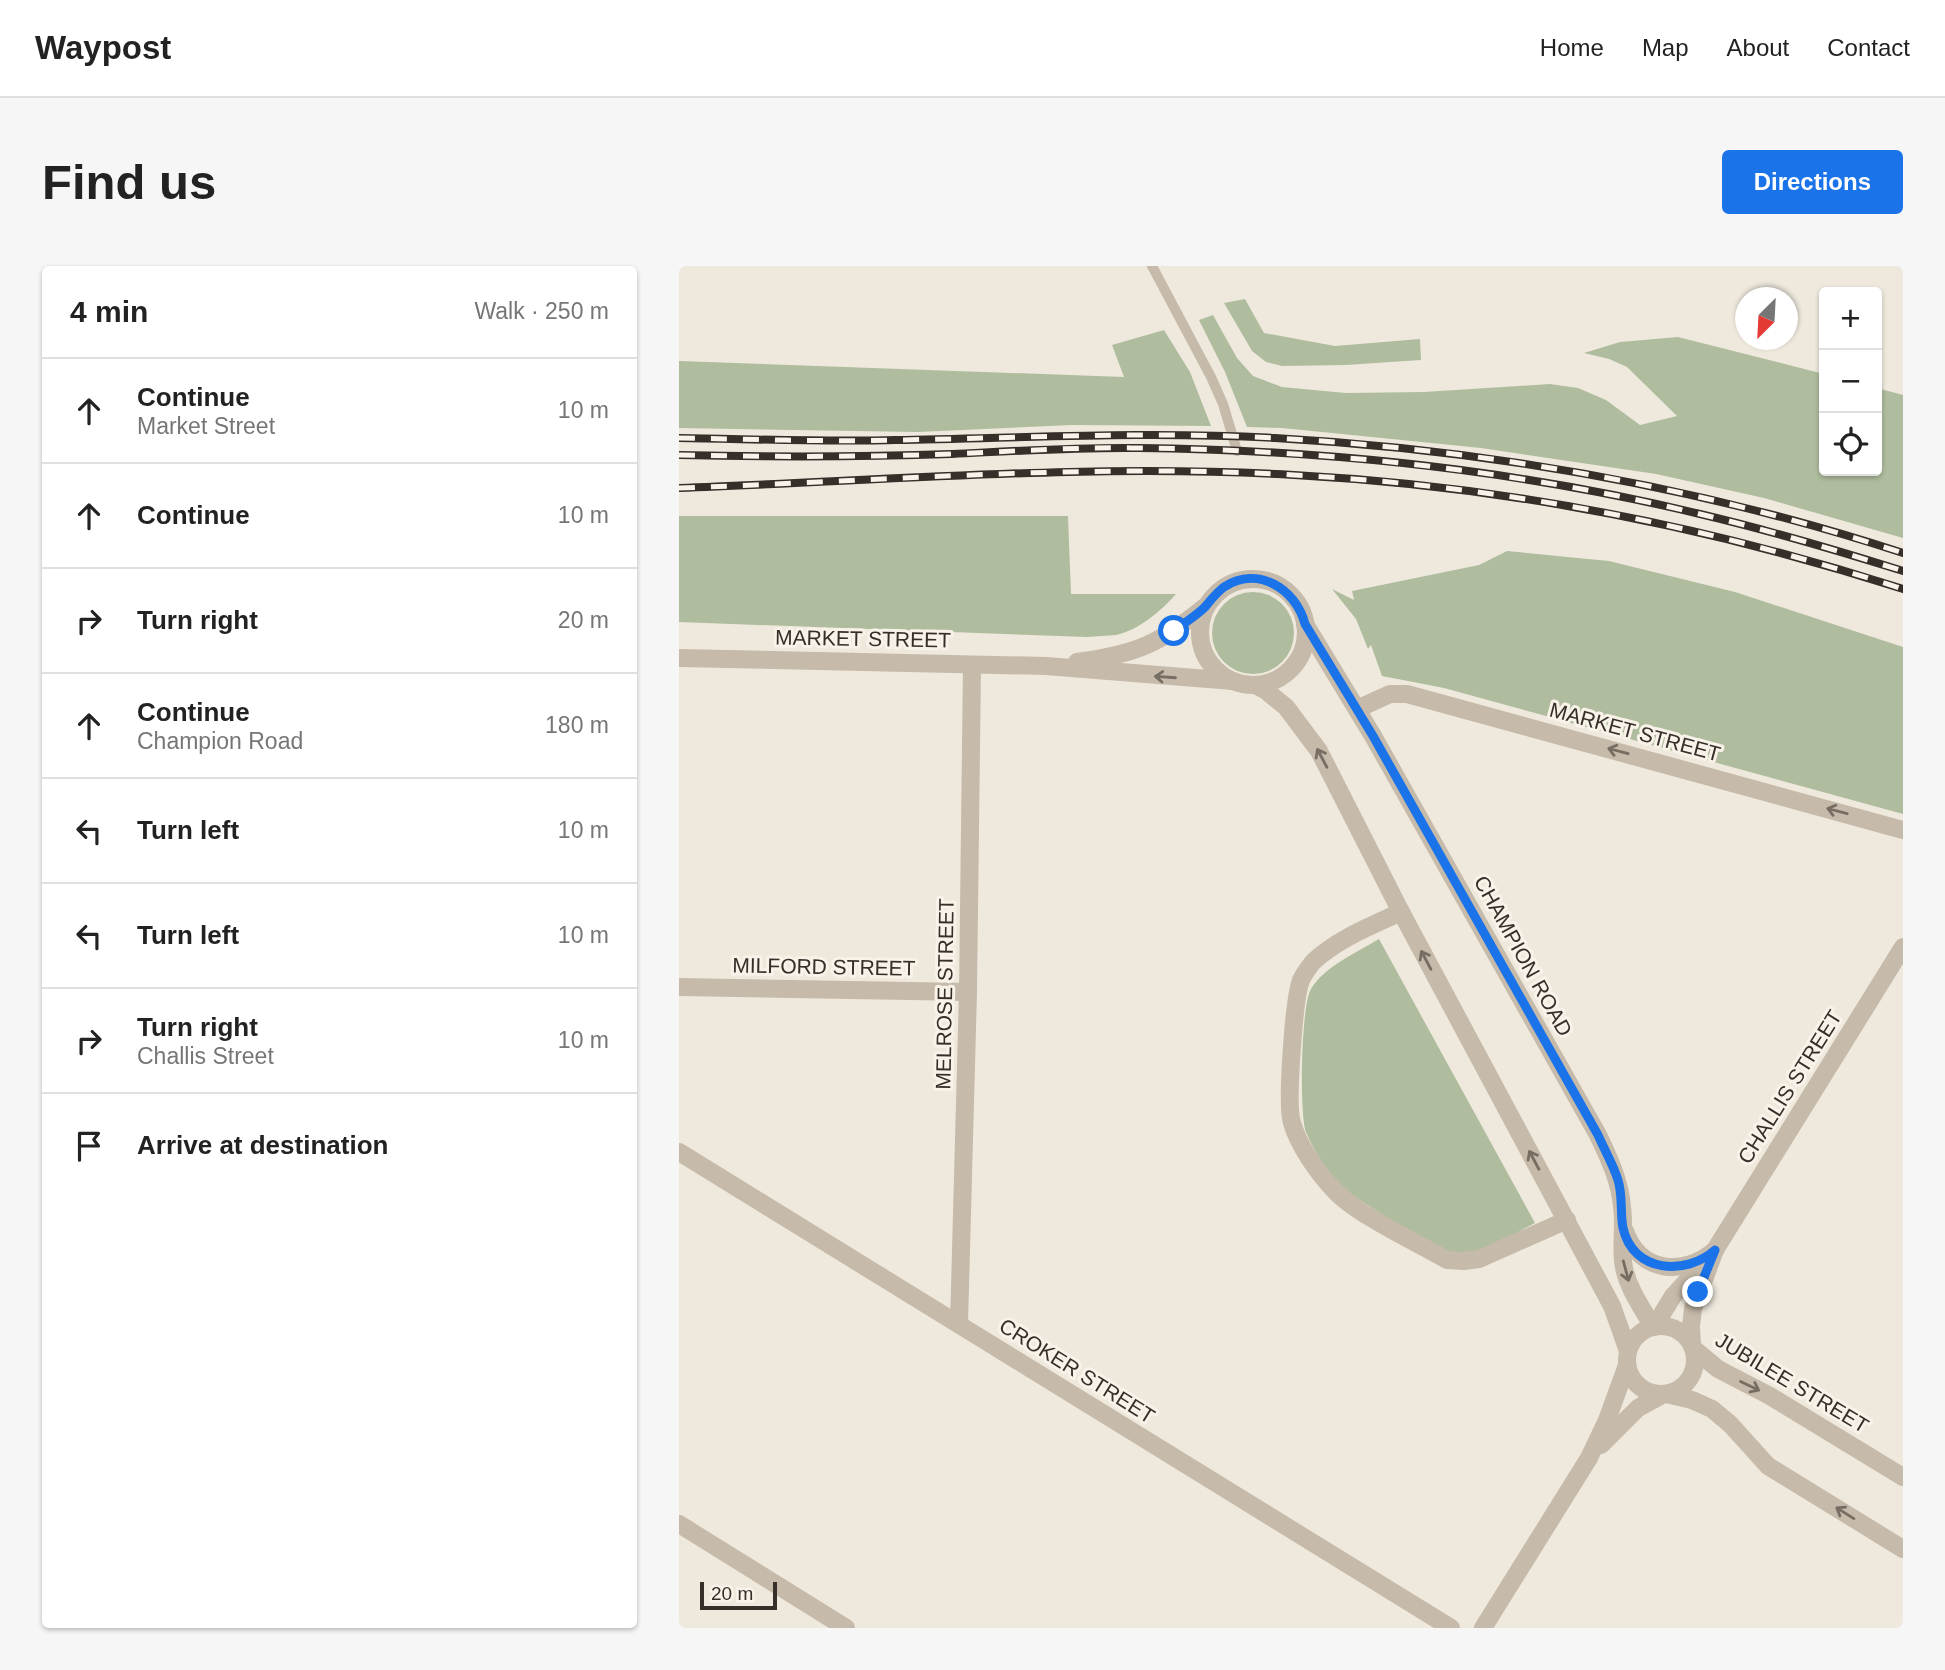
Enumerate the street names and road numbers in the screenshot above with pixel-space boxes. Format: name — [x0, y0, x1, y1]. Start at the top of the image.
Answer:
street label: MARKET STREET — [775, 625, 951, 652]
street label: MARKET STREET — [1547, 698, 1723, 765]
street label: CHAMPION ROAD — [1470, 872, 1577, 1040]
street label: MELROSE STREET — [931, 898, 958, 1090]
street label: MILFORD STREET — [732, 953, 916, 980]
street label: CHALLIS STREET — [1733, 1006, 1846, 1168]
street label: CROKER STREET — [995, 1314, 1159, 1428]
street label: JUBILEE STREET — [1712, 1328, 1873, 1437]

